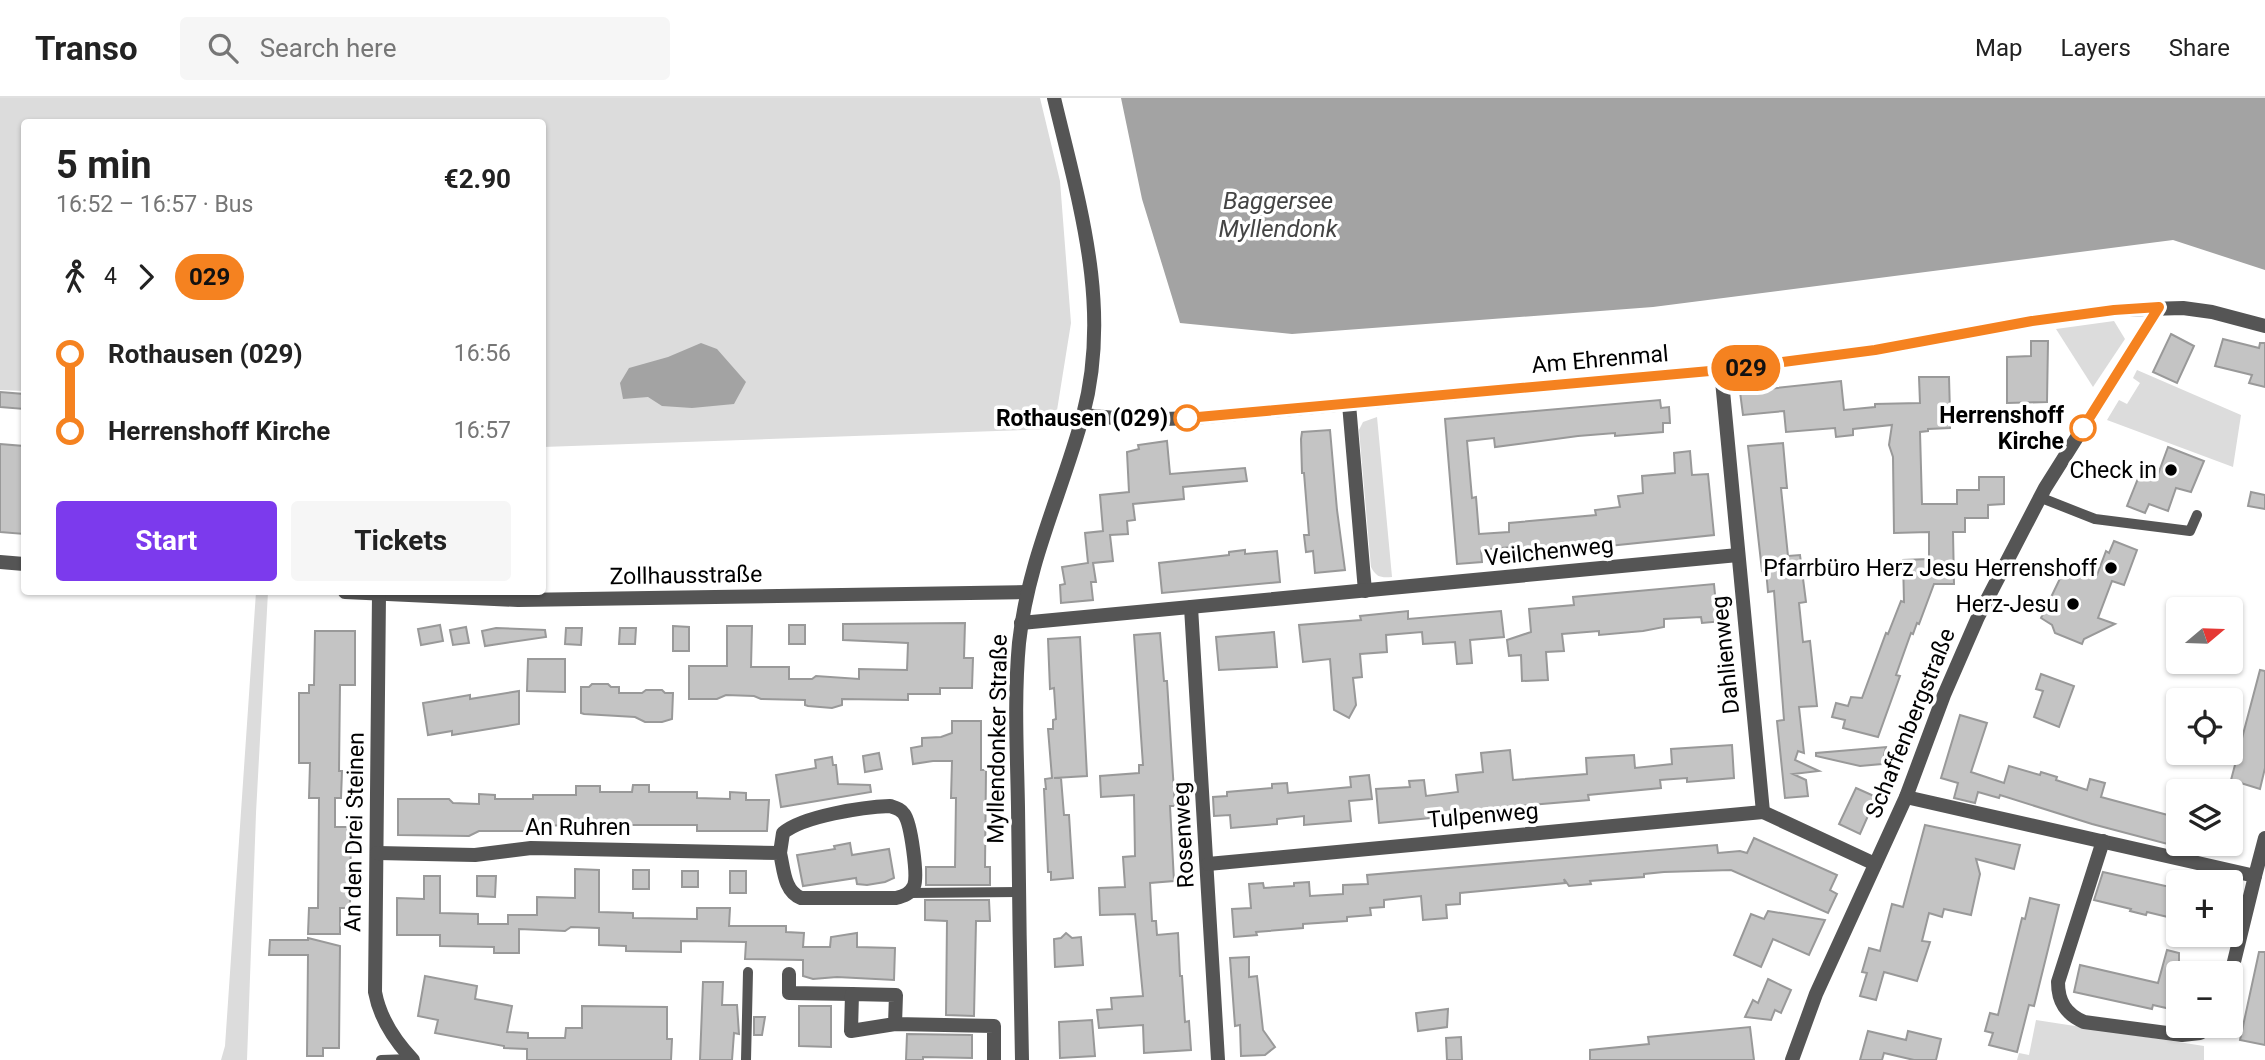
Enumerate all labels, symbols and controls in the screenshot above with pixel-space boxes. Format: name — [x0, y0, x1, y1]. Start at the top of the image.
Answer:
search box — [180, 17, 670, 80]
text: Transo — [35, 29, 138, 68]
icon: search — [204, 29, 242, 67]
text: Search here — [260, 33, 396, 63]
text: Map — [1975, 34, 2023, 62]
text: Layers — [2061, 34, 2131, 62]
text: Share — [2169, 34, 2230, 62]
text: 5 min — [56, 143, 152, 187]
text: €2.90 — [444, 164, 511, 194]
water label: Baggersee Myllendonk — [1219, 187, 1339, 243]
text: 16:52 – 16:57 · Bus — [56, 191, 253, 218]
icon: walk — [56, 258, 94, 296]
icon: forward — [127, 258, 165, 296]
text: 4 — [104, 263, 117, 290]
text: 029 — [189, 263, 230, 291]
text: Rothausen (029) — [108, 339, 303, 369]
text: 16:56 — [454, 340, 511, 367]
street label: Am Ehrenmal — [1530, 340, 1670, 379]
line badge: 029 — [1706, 345, 1786, 391]
text: 029 — [1725, 354, 1767, 382]
place label: Herrenshoff Kirche — [1939, 402, 2065, 455]
place label: Rothausen (029) — [996, 405, 1168, 432]
marker: Rothausen (029) — [1174, 405, 1200, 431]
marker: Herrenshoff Kirche — [2070, 415, 2096, 441]
text: Herrenshoff Kirche — [108, 416, 330, 446]
text: 16:57 — [454, 417, 511, 444]
place label: Check in — [2069, 457, 2157, 484]
marker: Check in — [2163, 462, 2179, 478]
button: Start — [56, 501, 277, 581]
button: Tickets — [291, 501, 511, 581]
street label: Veilchenweg — [1483, 531, 1615, 572]
place label: Pfarrbüro Herz Jesu Herrenshoff — [1763, 555, 2098, 582]
marker: Pfarrbüro Herz Jesu Herrenshoff — [2103, 560, 2119, 576]
street label: Zollhausstraße — [609, 561, 763, 590]
place label: Herz-Jesu — [1955, 591, 2059, 618]
street label: Dahlienweg — [1706, 594, 1745, 715]
marker: Herz-Jesu — [2065, 596, 2081, 612]
north arrow — [2166, 597, 2244, 674]
map controls — [2166, 597, 2243, 1038]
street label: Schaffenbergstraße — [1860, 624, 1961, 822]
street label: Myllendonker Straße — [982, 634, 1013, 844]
button: locate — [2166, 688, 2243, 765]
street label: An den Drei Steinen — [339, 732, 370, 932]
button: layers — [2166, 779, 2243, 856]
street label: Rosenweg — [1167, 781, 1200, 889]
street label: Tulpenweg — [1427, 797, 1540, 834]
street label: An Ruhren — [525, 814, 631, 841]
button: + — [2166, 870, 2243, 947]
button: − — [2166, 961, 2243, 1038]

